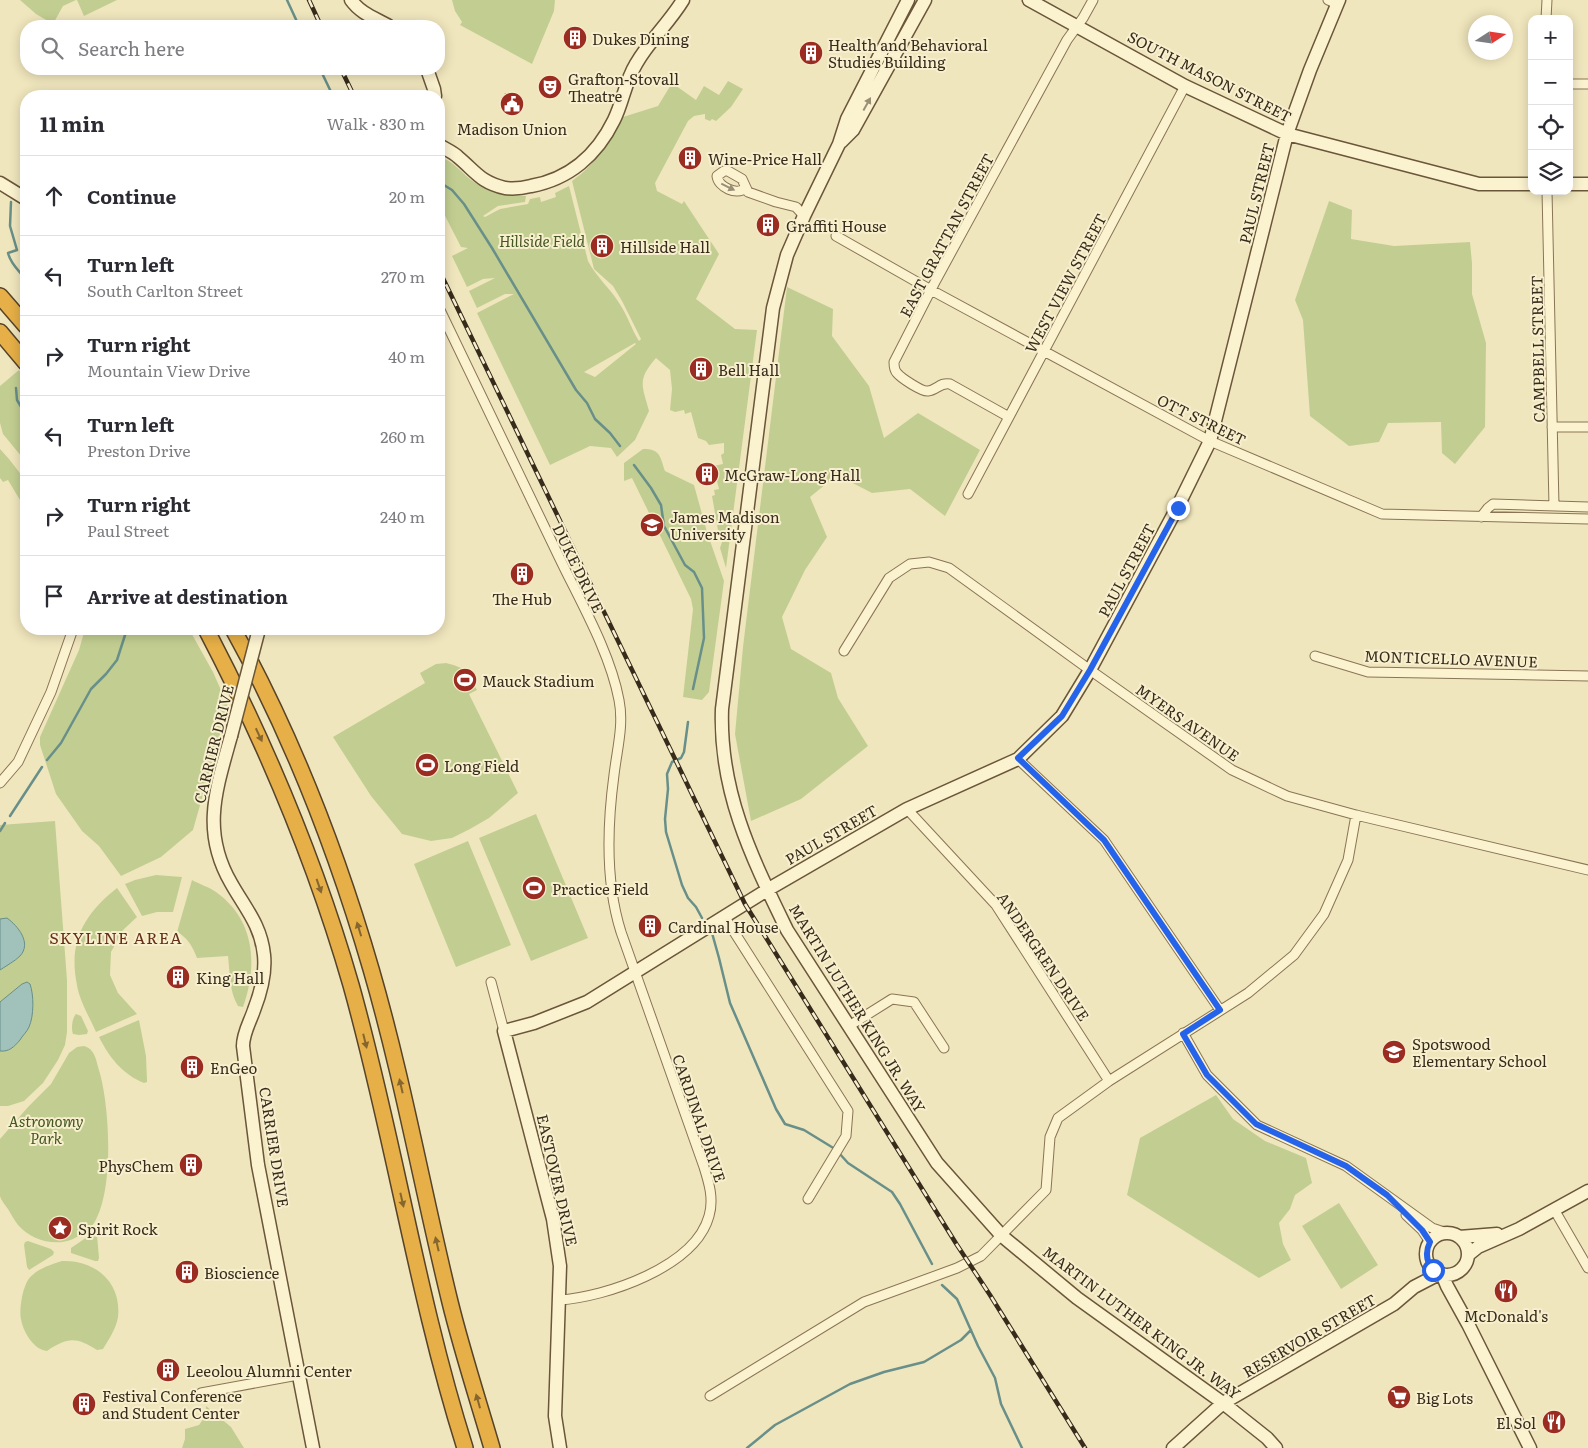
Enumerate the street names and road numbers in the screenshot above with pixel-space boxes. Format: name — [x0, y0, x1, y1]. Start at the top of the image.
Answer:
street label: SOUTH MASON STREET — [1124, 25, 1296, 127]
street label: PAUL STREET — [1232, 140, 1280, 246]
street label: EAST GRATTAN STREET — [893, 149, 999, 321]
street label: WEST VIEW STREET — [1018, 209, 1112, 357]
street label: CAMPBELL STREET — [1524, 275, 1550, 423]
street label: OTT STREET — [1154, 388, 1250, 450]
street label: PAUL STREET — [1092, 519, 1160, 621]
street label: DUKE DRIVE — [547, 520, 611, 616]
street label: MONTICELLO AVENUE — [1364, 643, 1538, 673]
street label: MYERS AVENUE — [1131, 678, 1245, 766]
street label: CARRIER DRIVE — [187, 682, 239, 806]
street label: PAUL STREET — [781, 798, 881, 870]
street label: ANDERGREN DRIVE — [992, 887, 1096, 1025]
street label: MARTIN LUTHER KING JR. WAY — [784, 899, 932, 1117]
street label: CARDINAL DRIVE — [667, 1051, 733, 1185]
street label: CARRIER DRIVE — [254, 1085, 296, 1209]
street label: EASTOVER DRIVE — [532, 1112, 584, 1248]
street label: MARTIN LUTHER KING JR. WAY — [1038, 1240, 1246, 1404]
street label: RESERVOIR STREET — [1238, 1287, 1380, 1383]

